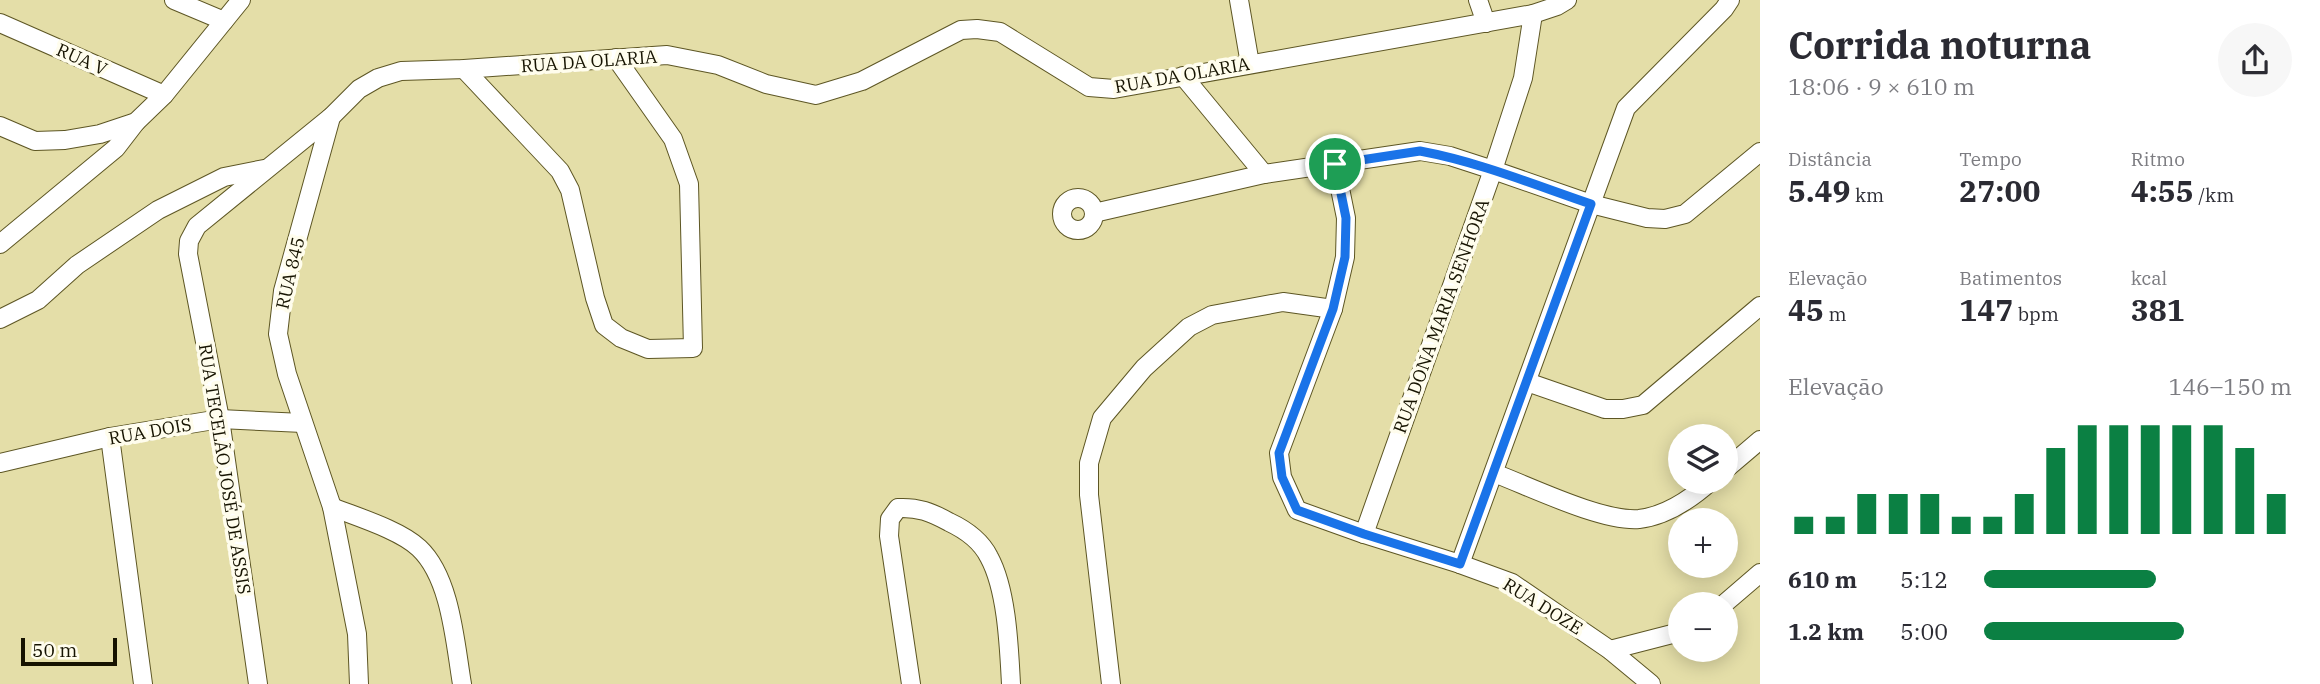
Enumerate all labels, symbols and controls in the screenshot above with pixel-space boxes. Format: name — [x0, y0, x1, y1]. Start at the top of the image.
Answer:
text: Corrida noturna — [1788, 20, 2091, 69]
button: share — [2218, 23, 2292, 97]
street label: RUA V — [53, 38, 111, 80]
street label: RUA DA OLARIA — [520, 45, 659, 77]
street label: RUA DA OLARIA — [1113, 52, 1252, 98]
text: 18:06 · 9 × 610 m — [1788, 71, 1975, 101]
pin — [1305, 134, 1365, 194]
icon: arrive — [1316, 145, 1354, 183]
text: Distância — [1788, 147, 1872, 171]
text: Tempo — [1959, 147, 2022, 171]
text: Ritmo — [2131, 147, 2185, 171]
text: 5.49 — [1788, 171, 1850, 210]
text: 27:00 — [1959, 171, 2040, 210]
text: 4:55 — [2131, 171, 2194, 210]
text: km — [1850, 183, 1884, 207]
text: /km — [2194, 183, 2234, 207]
street label: RUA DONA MARIA SENHORA — [1388, 195, 1494, 436]
street label: RUA 845 — [271, 235, 309, 311]
text: Elevação — [1788, 266, 1867, 290]
text: Batimentos — [1959, 266, 2062, 290]
text: kcal — [2131, 266, 2167, 290]
text: 45 — [1788, 290, 1824, 329]
text: 147 — [1959, 290, 2013, 329]
text: 381 — [2131, 290, 2185, 329]
text: m — [1824, 302, 1847, 326]
text: bpm — [2013, 302, 2059, 326]
street label: RUA TECELÃO JOSÉ DE ASSIS — [194, 342, 256, 596]
text: Elevação — [1788, 371, 1884, 401]
text: 146–150 m — [2168, 371, 2292, 401]
street label: RUA DOIS — [107, 412, 193, 450]
map controls — [1668, 424, 1738, 662]
button: layers — [1668, 424, 1738, 494]
button: + — [1668, 508, 1738, 578]
text: 610 m — [1788, 564, 1857, 594]
text: 5:12 — [1900, 564, 1948, 594]
street label: RUA DOZE — [1499, 572, 1587, 640]
button: − — [1668, 592, 1738, 662]
text: 1.2 km — [1788, 616, 1864, 646]
text: 5:00 — [1900, 616, 1948, 646]
scale bar — [21, 635, 117, 667]
text: 50 m — [32, 638, 77, 662]

